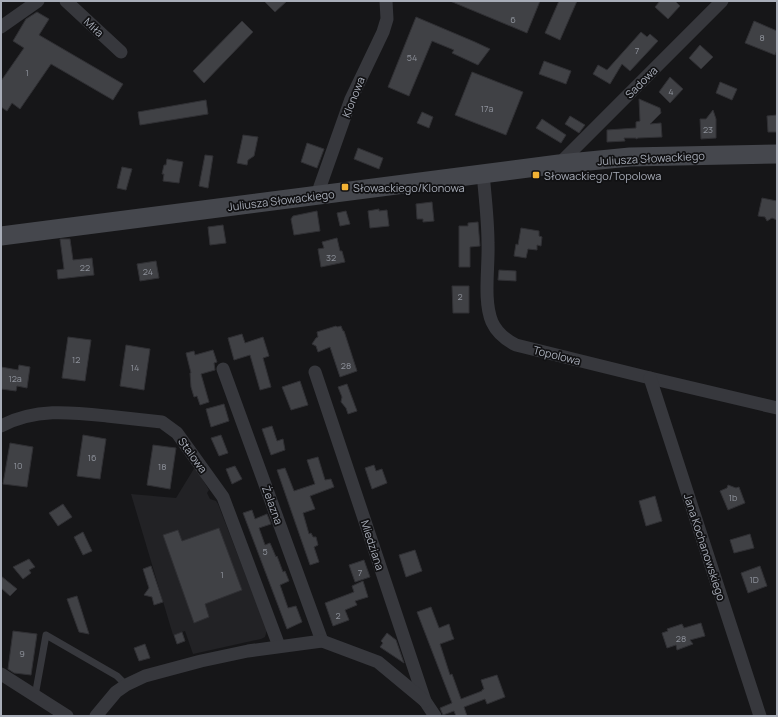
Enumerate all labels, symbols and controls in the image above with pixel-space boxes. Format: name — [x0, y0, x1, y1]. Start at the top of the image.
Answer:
house number: 6 — [510, 13, 516, 26]
street label: Miła — [81, 14, 107, 40]
house number: 8 — [759, 31, 765, 44]
house number: 7 — [635, 44, 640, 57]
house number: 54 — [407, 51, 417, 64]
street label: Sadowa — [622, 63, 660, 101]
house number: 1 — [25, 66, 29, 79]
street label: Klonowa — [338, 74, 368, 120]
house number: 4 — [668, 85, 674, 98]
house number: 17a — [480, 102, 494, 115]
house number: 23 — [703, 123, 713, 136]
street label: Juliusza Słowackiego — [597, 148, 706, 168]
place label: Słowackiego/Topolowa — [544, 168, 661, 183]
marker: Słowackiego/Topolowa — [531, 170, 541, 180]
place label: Słowackiego/Klonowa — [353, 180, 465, 195]
marker: Słowackiego/Klonowa — [340, 182, 350, 192]
street label: Juliusza Słowackiego — [227, 186, 336, 214]
house number: 32 — [326, 251, 336, 264]
house number: 22 — [80, 261, 90, 274]
house number: 24 — [143, 265, 153, 278]
house number: 2 — [457, 290, 463, 303]
street label: Topolowa — [532, 342, 582, 368]
house number: 12 — [72, 353, 80, 366]
house number: 28 — [341, 359, 351, 372]
house number: 14 — [131, 361, 139, 374]
house number: 12a — [8, 372, 22, 385]
street label: Stalowa — [175, 434, 211, 476]
house number: 16 — [87, 451, 97, 464]
house number: 10 — [14, 459, 23, 472]
house number: 18 — [158, 460, 166, 473]
street label: Żelazna — [259, 483, 287, 527]
house number: 1b — [729, 491, 737, 504]
street label: Jana Kochanowskiego — [681, 492, 730, 603]
street label: Miedziana — [358, 518, 388, 572]
house number: 5 — [262, 545, 268, 558]
house number: 7 — [358, 566, 363, 579]
house number: 1 — [220, 568, 224, 581]
house number: 1D — [749, 573, 759, 586]
house number: 2 — [335, 609, 341, 622]
house number: 28 — [676, 632, 686, 645]
house number: 9 — [19, 647, 25, 660]

